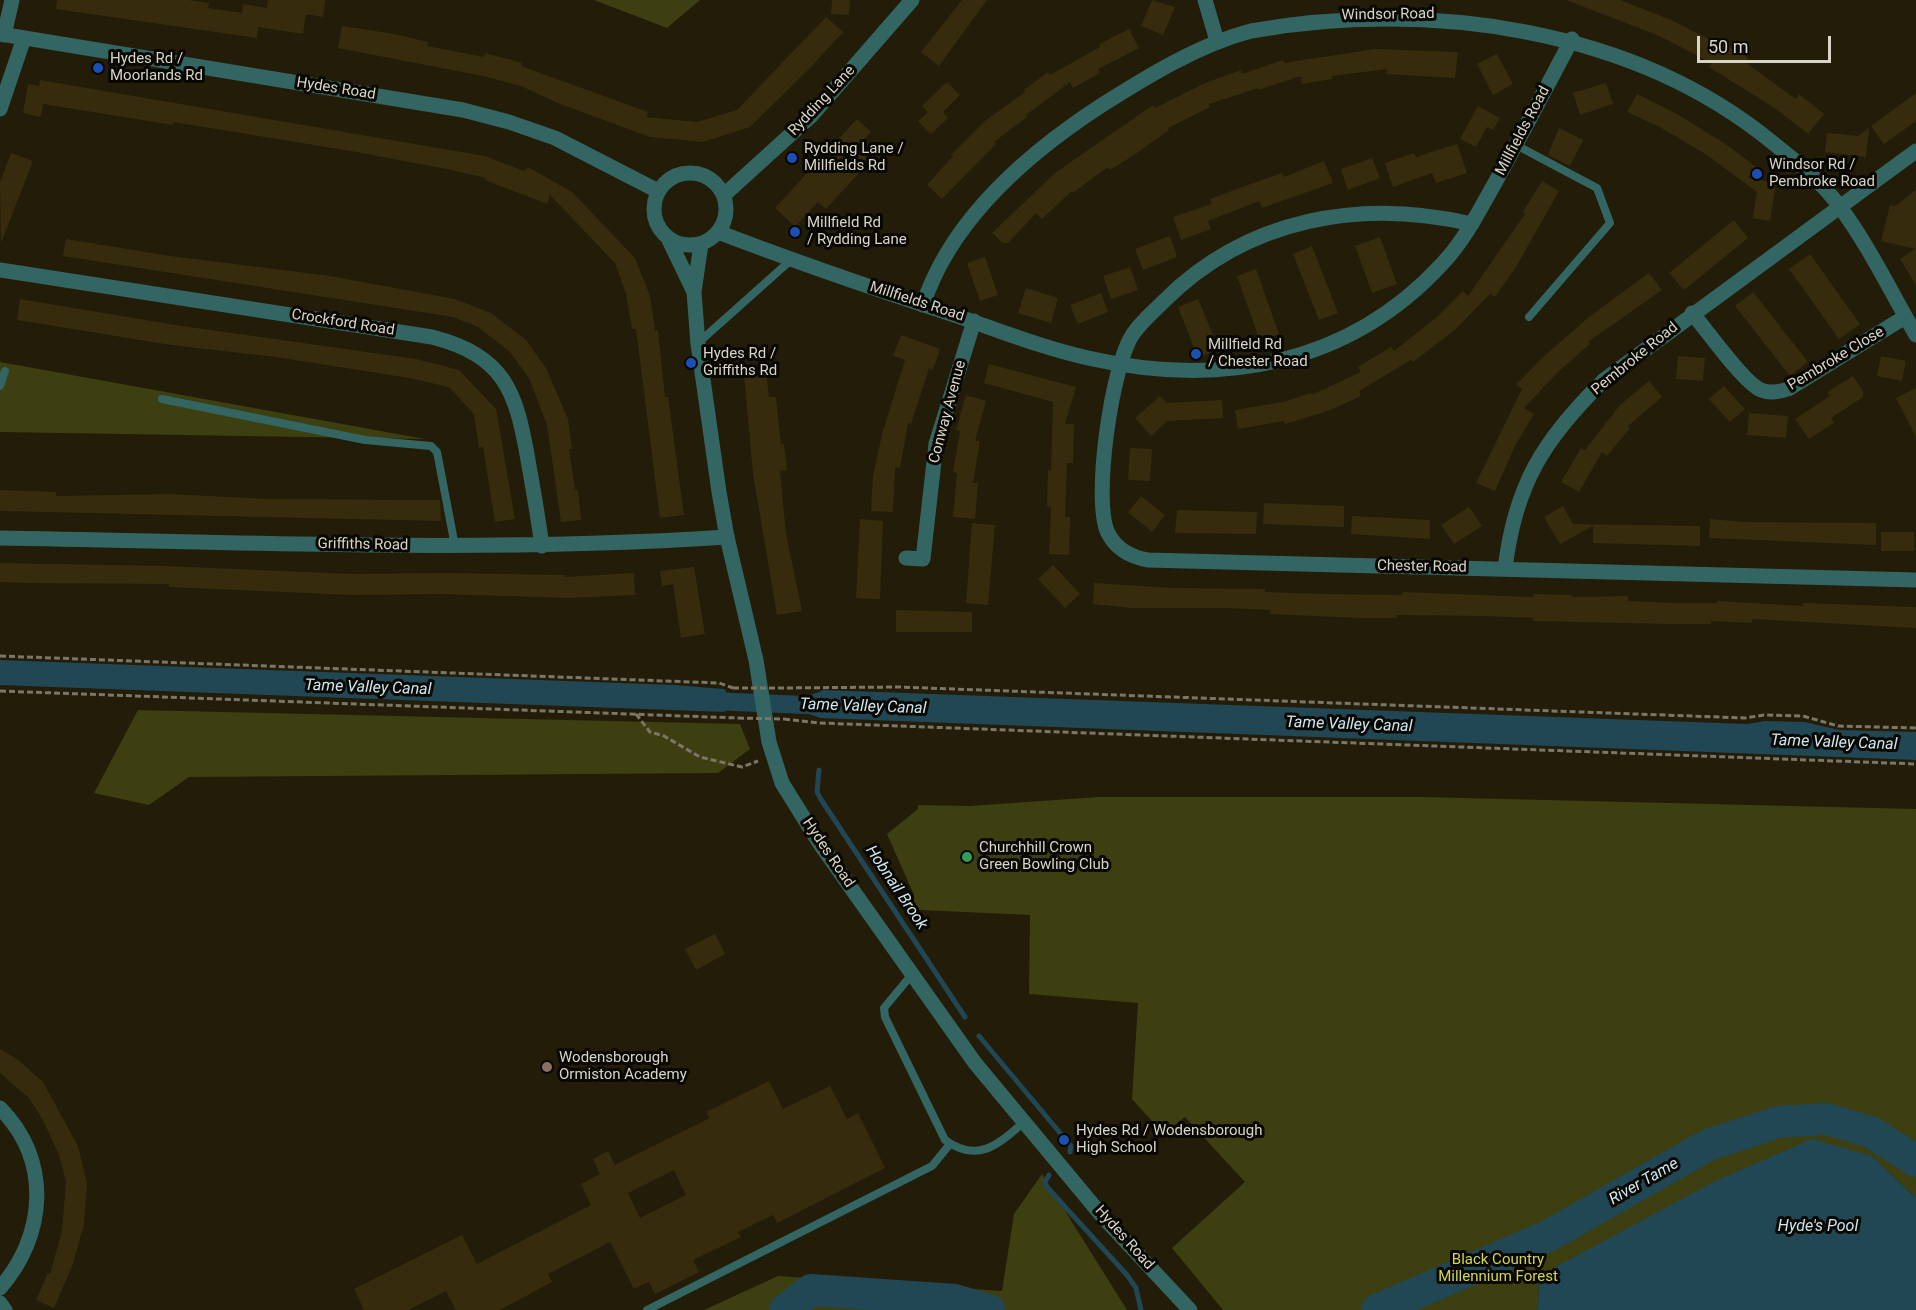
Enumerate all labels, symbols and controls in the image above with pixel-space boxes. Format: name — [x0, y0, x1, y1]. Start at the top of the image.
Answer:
street label: Windsor Road — [1341, 5, 1435, 25]
scale bar — [1700, 24, 1834, 62]
text: 50 m — [1708, 36, 1748, 57]
place label: Hydes Rd / Moorlands Rd — [110, 50, 203, 85]
marker: Hydes Rd / Moorlands Rd — [91, 61, 105, 75]
street label: Rydding Lane — [785, 62, 859, 140]
street label: Hydes Road — [295, 74, 377, 104]
street label: Millfields Road — [1492, 83, 1554, 179]
place label: Rydding Lane / Millfields Rd — [804, 140, 904, 175]
marker: Rydding Lane / Millfields Rd — [785, 151, 799, 165]
place label: Windsor Rd / Pembroke Road — [1769, 156, 1875, 191]
marker: Windsor Rd / Pembroke Road — [1750, 167, 1764, 181]
place label: Millfield Rd / Rydding Lane — [807, 214, 907, 249]
marker: Millfield Rd / Rydding Lane — [788, 225, 802, 239]
street label: Millfields Road — [867, 278, 967, 326]
street label: Crockford Road — [290, 306, 396, 340]
street label: Pembroke Road — [1588, 319, 1682, 399]
street label: Pembroke Close — [1785, 323, 1887, 395]
place label: Millfield Rd / Chester Road — [1208, 336, 1308, 371]
place label: Hydes Rd / Griffiths Rd — [703, 345, 777, 380]
marker: Millfield Rd / Chester Road — [1189, 347, 1203, 361]
marker: Hydes Rd / Griffiths Rd — [684, 356, 698, 370]
street label: Conway Avenue — [926, 359, 970, 465]
street label: Griffiths Road — [317, 535, 409, 555]
street label: Chester Road — [1377, 557, 1467, 577]
water label: Tame Valley Canal — [304, 676, 432, 700]
water label: Tame Valley Canal — [799, 695, 927, 719]
water label: Tame Valley Canal — [1285, 713, 1413, 737]
water label: Tame Valley Canal — [1770, 731, 1898, 755]
street label: Hydes Road — [798, 815, 858, 891]
place label: Churchhill Crown Green Bowling Club — [979, 839, 1109, 874]
water label: Hobnail Brook — [861, 842, 931, 934]
marker: Churchhill Crown Green Bowling Club — [960, 850, 974, 864]
place label: Wodensborough Ormiston Academy — [559, 1049, 687, 1084]
marker: Wodensborough Ormiston Academy — [540, 1060, 554, 1074]
place label: Hydes Rd / Wodensborough High School — [1076, 1122, 1262, 1157]
marker: Hydes Rd / Wodensborough High School — [1057, 1133, 1071, 1147]
water label: River Tame — [1606, 1154, 1682, 1210]
street label: Hydes Road — [1091, 1202, 1157, 1274]
water label: Hyde's Pool — [1778, 1217, 1858, 1237]
park label: Black Country Millennium Forest — [1438, 1251, 1558, 1286]

